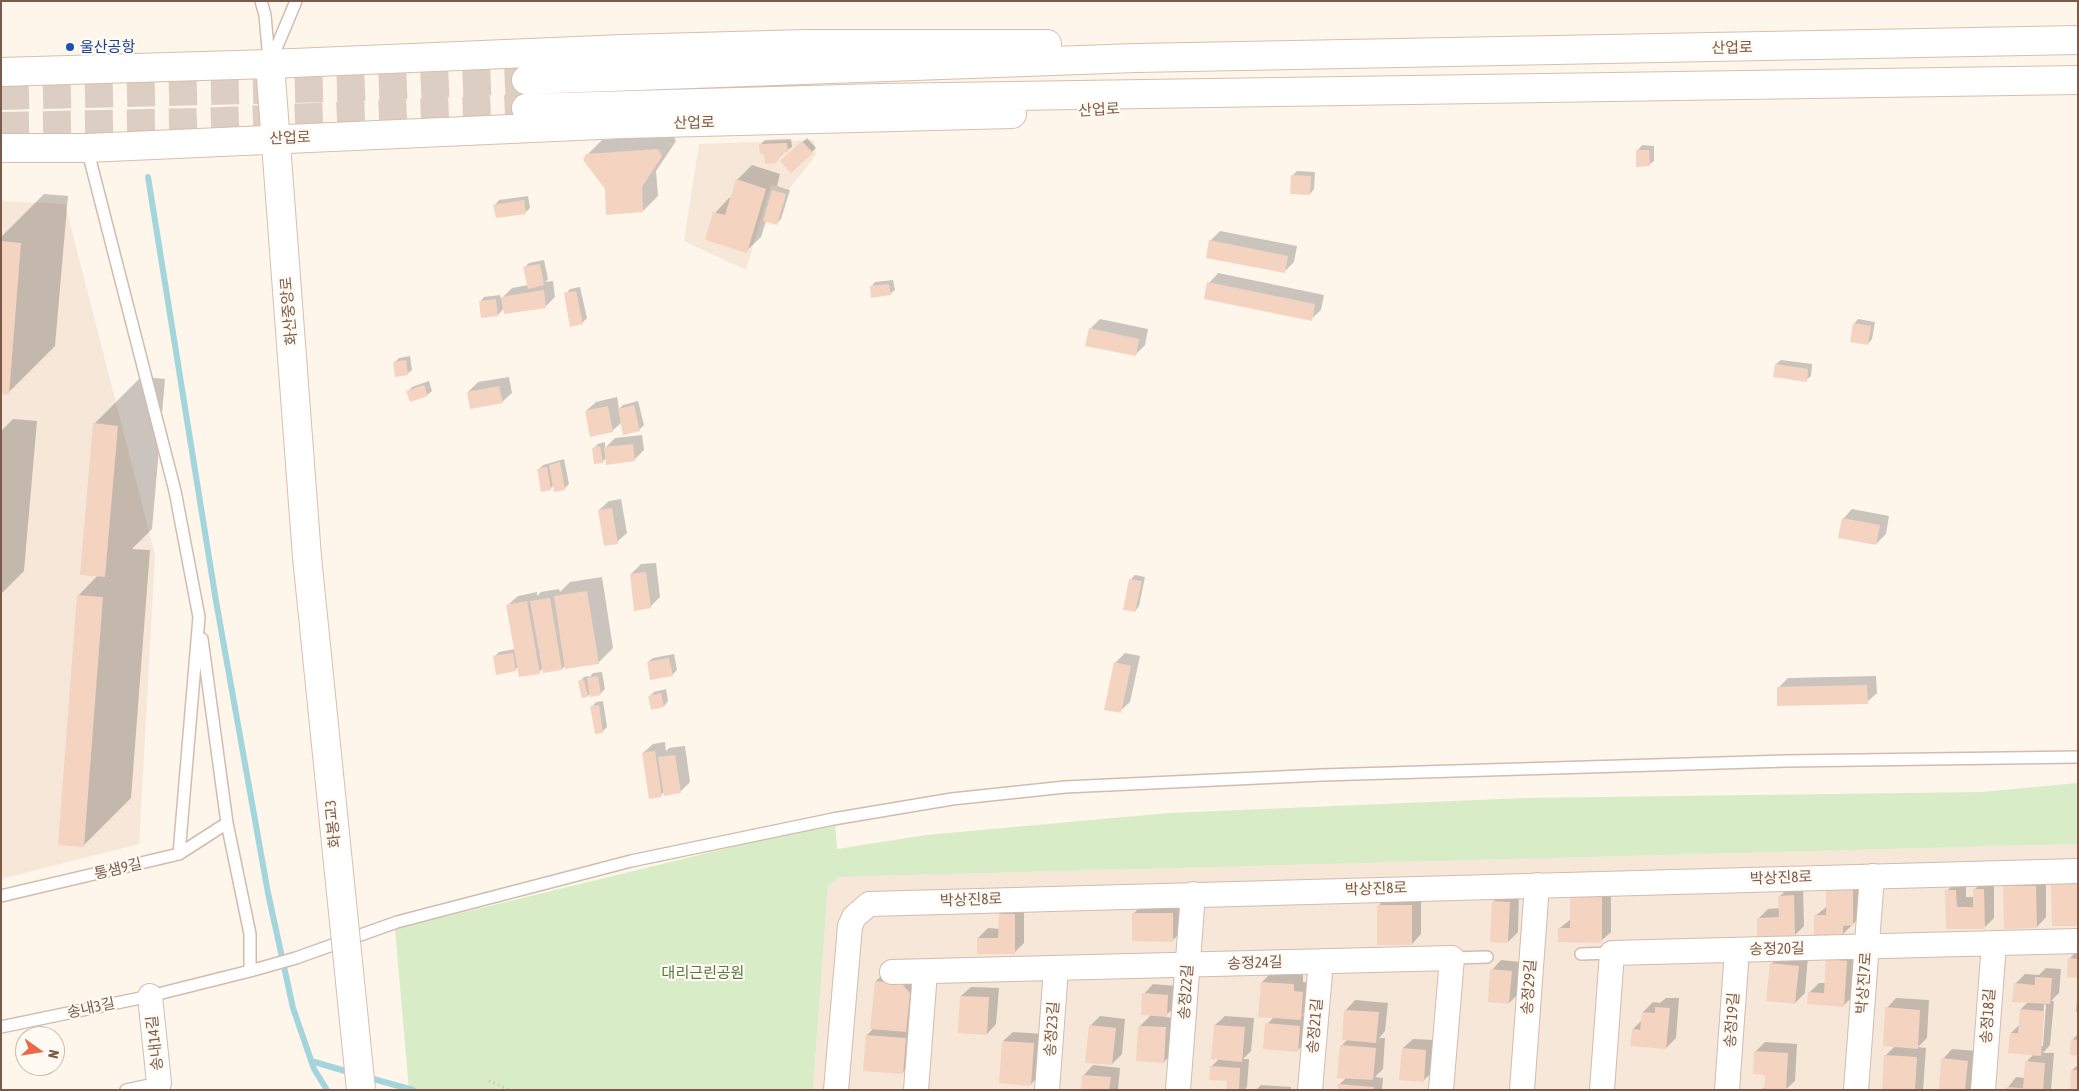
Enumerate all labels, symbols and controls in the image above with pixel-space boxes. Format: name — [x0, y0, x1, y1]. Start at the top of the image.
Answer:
place label: 울산공항 — [80, 38, 135, 56]
street label: 산업로 — [1711, 39, 1753, 57]
marker: 울산공항 — [64, 41, 76, 53]
street label: 산업로 — [1078, 100, 1120, 120]
street label: 산업로 — [673, 114, 715, 132]
street label: 산업로 — [269, 128, 311, 148]
street label: 화산중앙로 — [277, 276, 301, 346]
street label: 화봉교3 — [322, 799, 344, 849]
street label: 통샘9길 — [92, 855, 144, 883]
street label: 박상진8로 — [1750, 868, 1812, 888]
street label: 박상진8로 — [1345, 879, 1407, 899]
street label: 박상진8로 — [940, 890, 1002, 910]
street label: 송정20길 — [1749, 940, 1805, 958]
street label: 박상진7로 — [1853, 951, 1875, 1015]
street label: 송정24길 — [1227, 953, 1283, 973]
street label: 송정29길 — [1518, 959, 1540, 1015]
park label: 대리근린공원 — [662, 964, 744, 982]
street label: 송정22길 — [1175, 964, 1197, 1020]
street label: 송정18길 — [1977, 988, 1999, 1044]
street label: 송정19길 — [1721, 992, 1743, 1048]
street label: 송내3길 — [65, 994, 117, 1022]
street label: 송정21길 — [1304, 998, 1326, 1054]
street label: 송정23길 — [1041, 1001, 1063, 1057]
street label: 송내14길 — [143, 1014, 167, 1072]
north arrow — [15, 1026, 65, 1076]
text: N — [45, 1048, 62, 1060]

